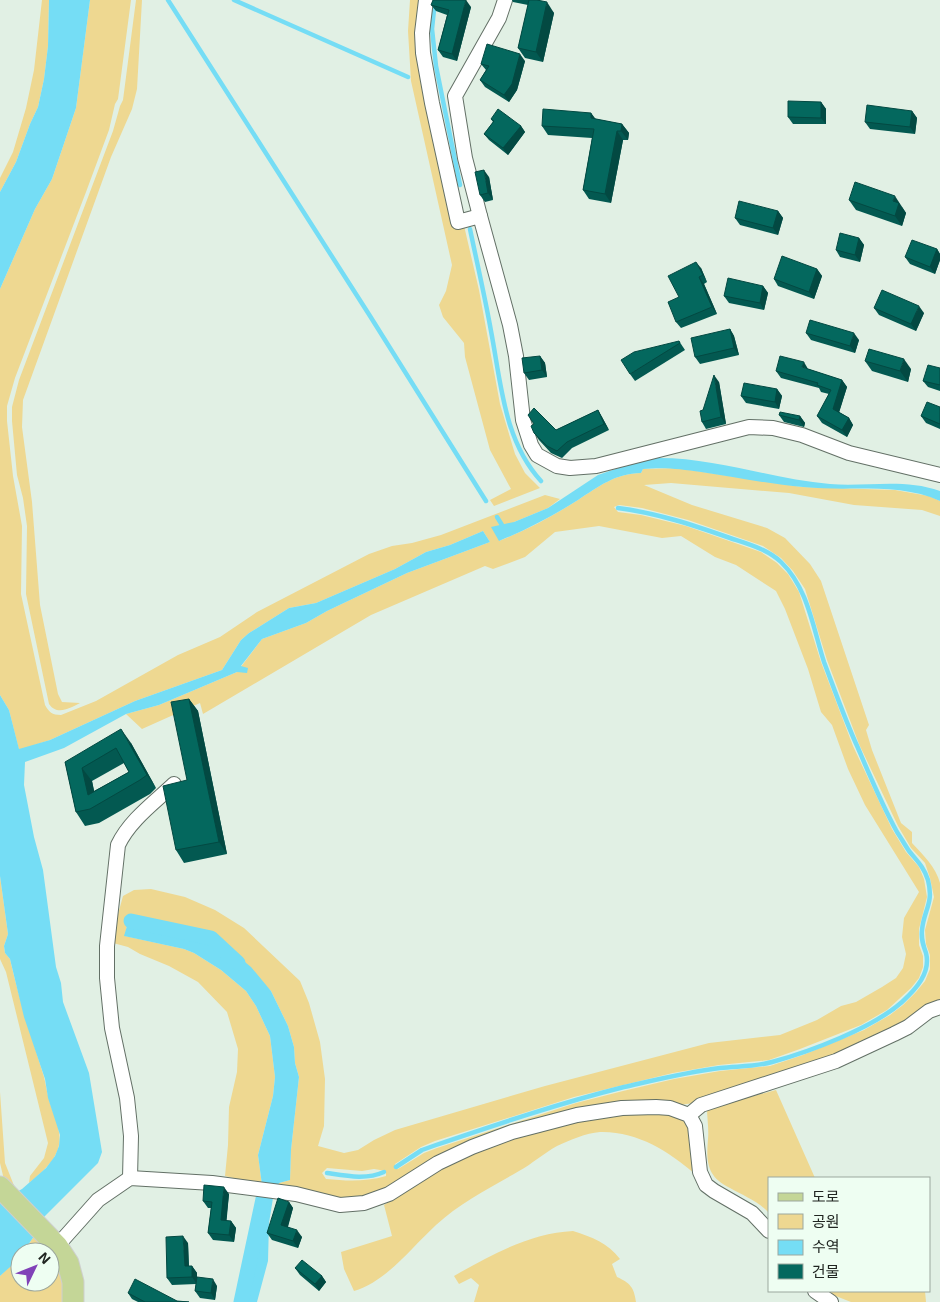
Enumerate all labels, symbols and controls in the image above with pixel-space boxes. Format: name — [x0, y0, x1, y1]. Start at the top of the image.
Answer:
legend — [768, 1177, 930, 1292]
text: 도로 — [812, 1187, 840, 1205]
text: 공원 — [812, 1212, 840, 1230]
text: 수역 — [812, 1237, 840, 1255]
north arrow — [10, 1242, 60, 1292]
text: N — [35, 1248, 55, 1267]
text: 건물 — [812, 1262, 840, 1280]

